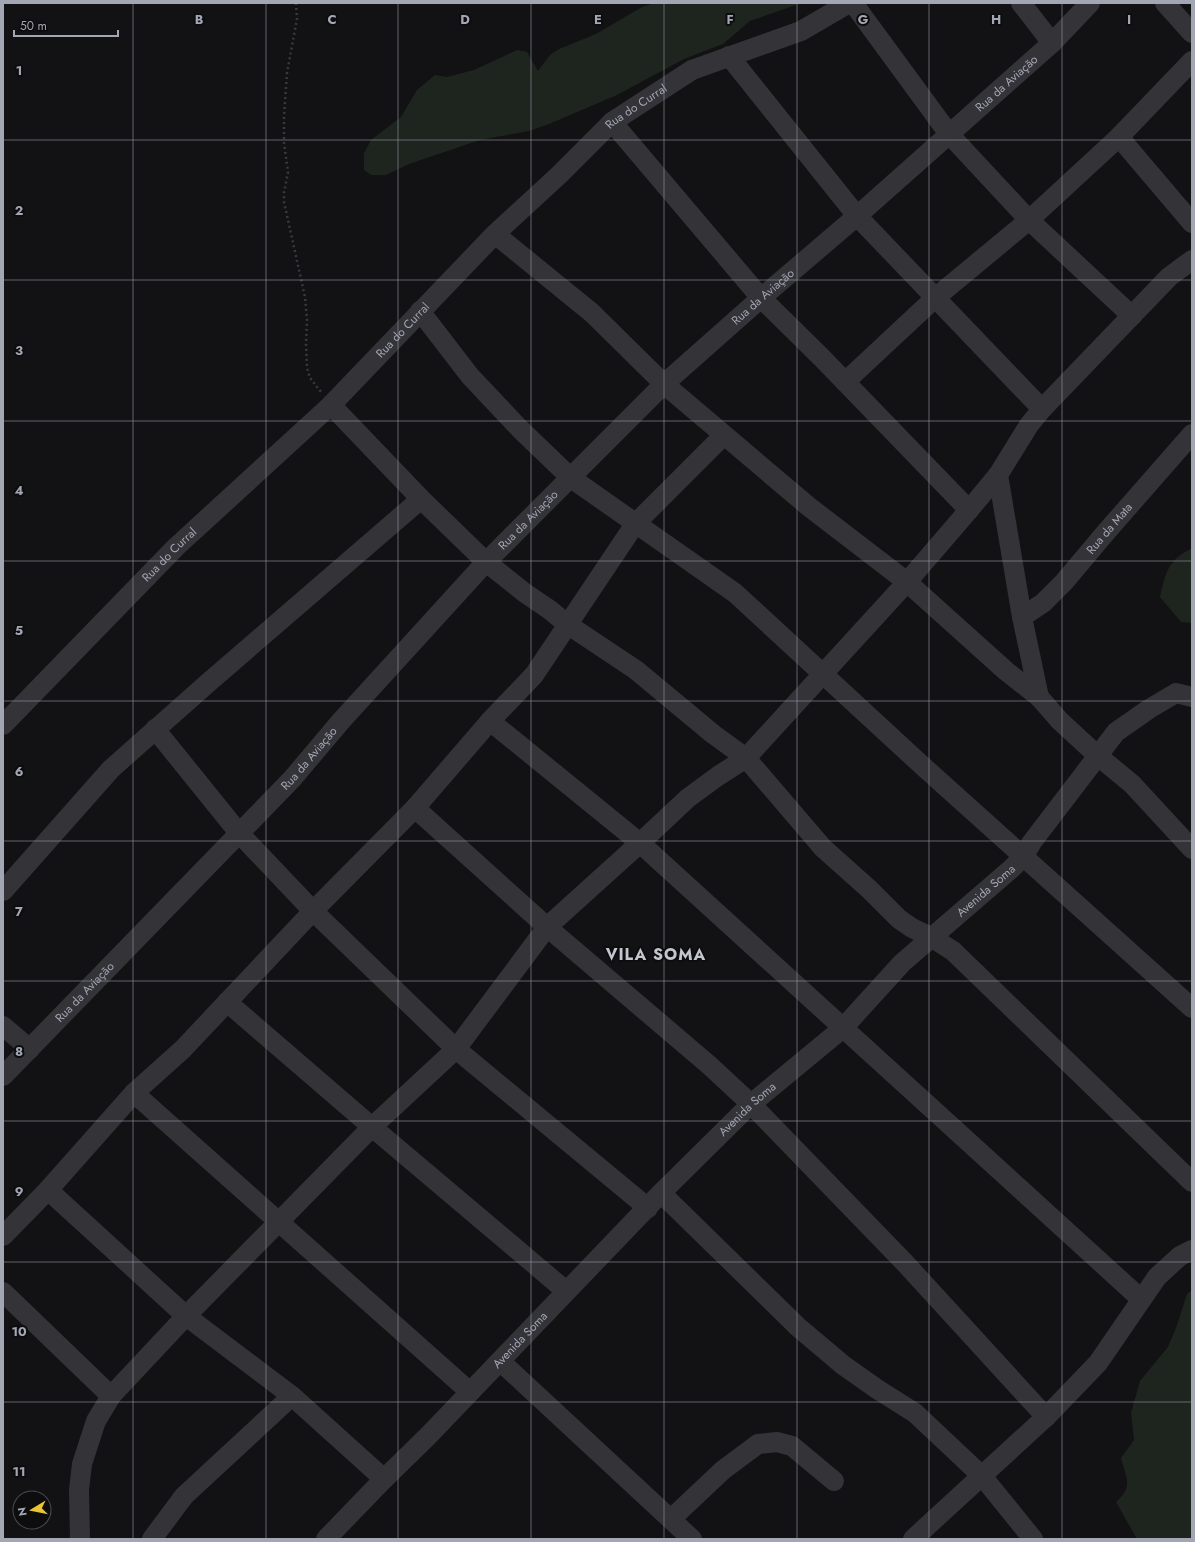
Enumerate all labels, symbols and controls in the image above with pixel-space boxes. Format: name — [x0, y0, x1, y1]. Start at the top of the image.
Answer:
text: B — [195, 10, 204, 29]
text: C — [327, 10, 337, 29]
text: D — [460, 10, 470, 29]
text: E — [594, 10, 602, 29]
text: F — [726, 10, 734, 29]
text: G — [858, 10, 869, 29]
text: H — [991, 10, 1001, 29]
text: I — [1127, 10, 1131, 29]
scale bar — [14, 12, 118, 38]
text: 50 m — [20, 17, 47, 35]
street label: Rua da Aviação — [971, 50, 1042, 116]
text: 1 — [16, 61, 22, 80]
street label: Rua do Curral — [601, 80, 671, 133]
text: 2 — [15, 201, 23, 220]
street label: Rua da Aviação — [727, 264, 799, 329]
street label: Rua do Curral — [372, 298, 434, 362]
text: 3 — [15, 341, 23, 360]
text: 4 — [14, 481, 24, 500]
street label: Rua da Aviação — [494, 486, 562, 554]
street label: Rua da Mata — [1082, 499, 1137, 558]
street label: Rua do Curral — [138, 523, 201, 586]
text: 5 — [15, 621, 23, 640]
street label: Rua da Aviação — [277, 723, 342, 794]
text: 6 — [15, 762, 24, 781]
street label: Avenida Soma — [952, 860, 1020, 921]
text: 7 — [15, 902, 23, 921]
district label: VILA SOMA — [605, 943, 706, 966]
street label: Rua da Aviação — [51, 957, 119, 1026]
text: 8 — [15, 1042, 23, 1061]
street label: Avenida Soma — [714, 1078, 780, 1140]
text: 9 — [15, 1182, 24, 1201]
street label: Avenida Soma — [488, 1307, 552, 1372]
text: 10 — [11, 1322, 27, 1341]
text: 11 — [12, 1462, 26, 1481]
north arrow — [12, 1490, 52, 1530]
text: N — [14, 1506, 31, 1517]

